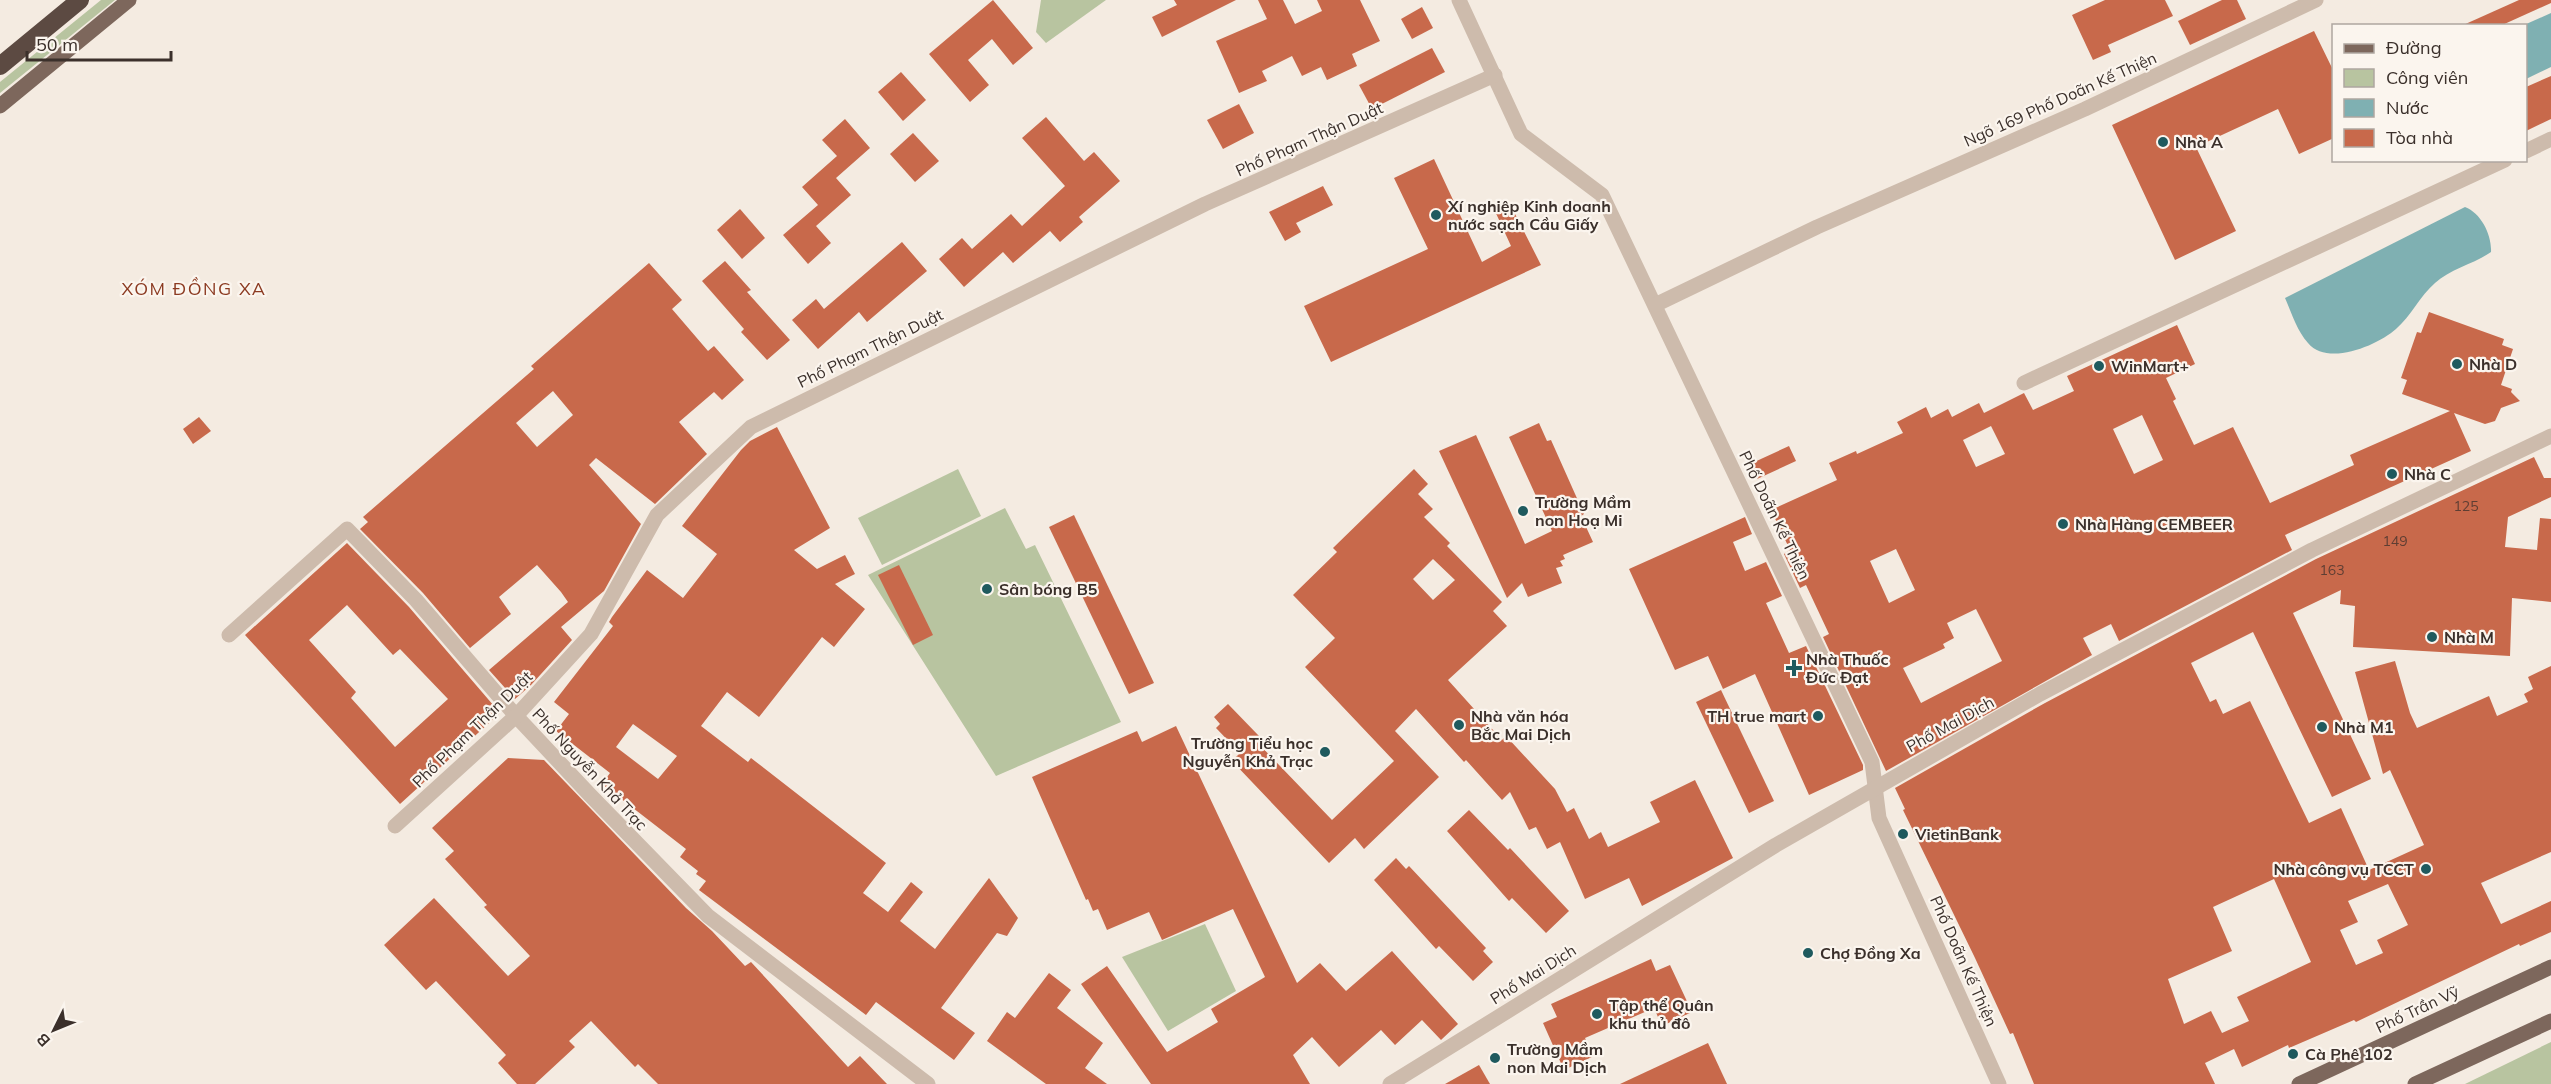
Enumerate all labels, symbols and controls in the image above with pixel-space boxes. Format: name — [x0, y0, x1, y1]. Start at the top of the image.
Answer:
scale bar — [27, 24, 171, 62]
legend — [2332, 24, 2527, 162]
text: 50 m — [36, 33, 78, 56]
text: Đường — [2386, 36, 2442, 59]
street label: Ngõ 169 Phố Doãn Kế Thiện — [1960, 47, 2160, 151]
text: Công viên — [2386, 66, 2468, 89]
text: Nước — [2386, 96, 2429, 119]
street label: Phố Phạm Thận Duật — [1232, 97, 1386, 181]
text: Tòa nhà — [2386, 126, 2453, 149]
place label: Nhà A — [2175, 132, 2223, 152]
marker: Nhà A — [2156, 135, 2170, 149]
place label: Xí nghiệp Kinh doanh nước sạch Cầu Giấy — [1447, 196, 1611, 234]
marker: Xí nghiệp Kinh doanh nước sạch Cầu Giấy — [1429, 208, 1443, 222]
district label: XÓM ĐỒNG XA — [121, 277, 267, 300]
street label: Phố Phạm Thận Duật — [794, 304, 946, 392]
place label: Nhà D — [2469, 354, 2517, 374]
place label: WinMart+ — [2111, 356, 2189, 376]
marker: Nhà D — [2450, 357, 2464, 371]
marker: WinMart+ — [2092, 359, 2106, 373]
street label: Phố Doãn Kế Thiện — [1735, 447, 1815, 583]
place label: Nhà C — [2404, 464, 2451, 484]
marker: Nhà C — [2385, 467, 2399, 481]
place label: Trường Mầm non Hoạ Mi — [1535, 492, 1631, 530]
house number: 125 — [2453, 497, 2479, 515]
marker: Trường Mầm non Hoạ Mi — [1516, 504, 1530, 518]
place label: Nhà Hàng CEMBEER — [2075, 514, 2233, 534]
marker: Nhà Hàng CEMBEER — [2056, 517, 2070, 531]
house number: 149 — [2382, 532, 2408, 550]
house number: 163 — [2319, 561, 2345, 579]
place label: Sân bóng B5 — [999, 579, 1098, 599]
marker: Sân bóng B5 — [980, 582, 994, 596]
place label: Nhà M — [2444, 627, 2494, 647]
marker: Nhà M — [2425, 630, 2439, 644]
place label: Nhà Thuốc Đức Đạt — [1805, 649, 1889, 687]
marker: Nhà Thuốc Đức Đạt — [1787, 661, 1801, 675]
street label: Phố Phạm Thận Duật — [408, 666, 537, 792]
street label: Phố Mai Dịch — [1903, 692, 1997, 756]
street label: Phố Nguyễn Khả Trạc — [528, 704, 652, 834]
place label: Nhà văn hóa Bắc Mai Dịch — [1471, 706, 1571, 744]
place label: TH true mart — [1707, 706, 1806, 726]
marker: TH true mart — [1811, 709, 1825, 723]
place label: Nhà M1 — [2334, 717, 2394, 737]
marker: Nhà văn hóa Bắc Mai Dịch — [1452, 718, 1466, 732]
marker: Nhà M1 — [2315, 720, 2329, 734]
place label: Trường Tiểu học Nguyễn Khả Trạc — [1183, 733, 1313, 771]
marker: Trường Tiểu học Nguyễn Khả Trạc — [1318, 745, 1332, 759]
place label: VietinBank — [1914, 824, 2000, 844]
marker: VietinBank — [1896, 827, 1910, 841]
place label: Nhà công vụ TCCT — [2273, 859, 2414, 879]
marker: Nhà công vụ TCCT — [2419, 862, 2433, 876]
street label: Phố Doãn Kế Thiện — [1926, 892, 2002, 1030]
street label: Phố Mai Dịch — [1486, 940, 1580, 1008]
place label: Chợ Đồng Xa — [1820, 943, 1921, 963]
marker: Chợ Đồng Xa — [1801, 946, 1815, 960]
street label: Phố Trần Vỹ — [2372, 981, 2462, 1037]
place label: Tập thể Quân khu thủ đô — [1609, 995, 1714, 1033]
north arrow — [24, 1000, 84, 1060]
marker: Tập thể Quân khu thủ đô — [1590, 1007, 1604, 1021]
text: B — [32, 1029, 54, 1051]
place label: Trường Mầm non Mai Dịch — [1507, 1039, 1607, 1077]
place label: Cà Phê 102 — [2305, 1044, 2393, 1064]
marker: Cà Phê 102 — [2286, 1047, 2300, 1061]
marker: Trường Mầm non Mai Dịch — [1488, 1051, 1502, 1065]

